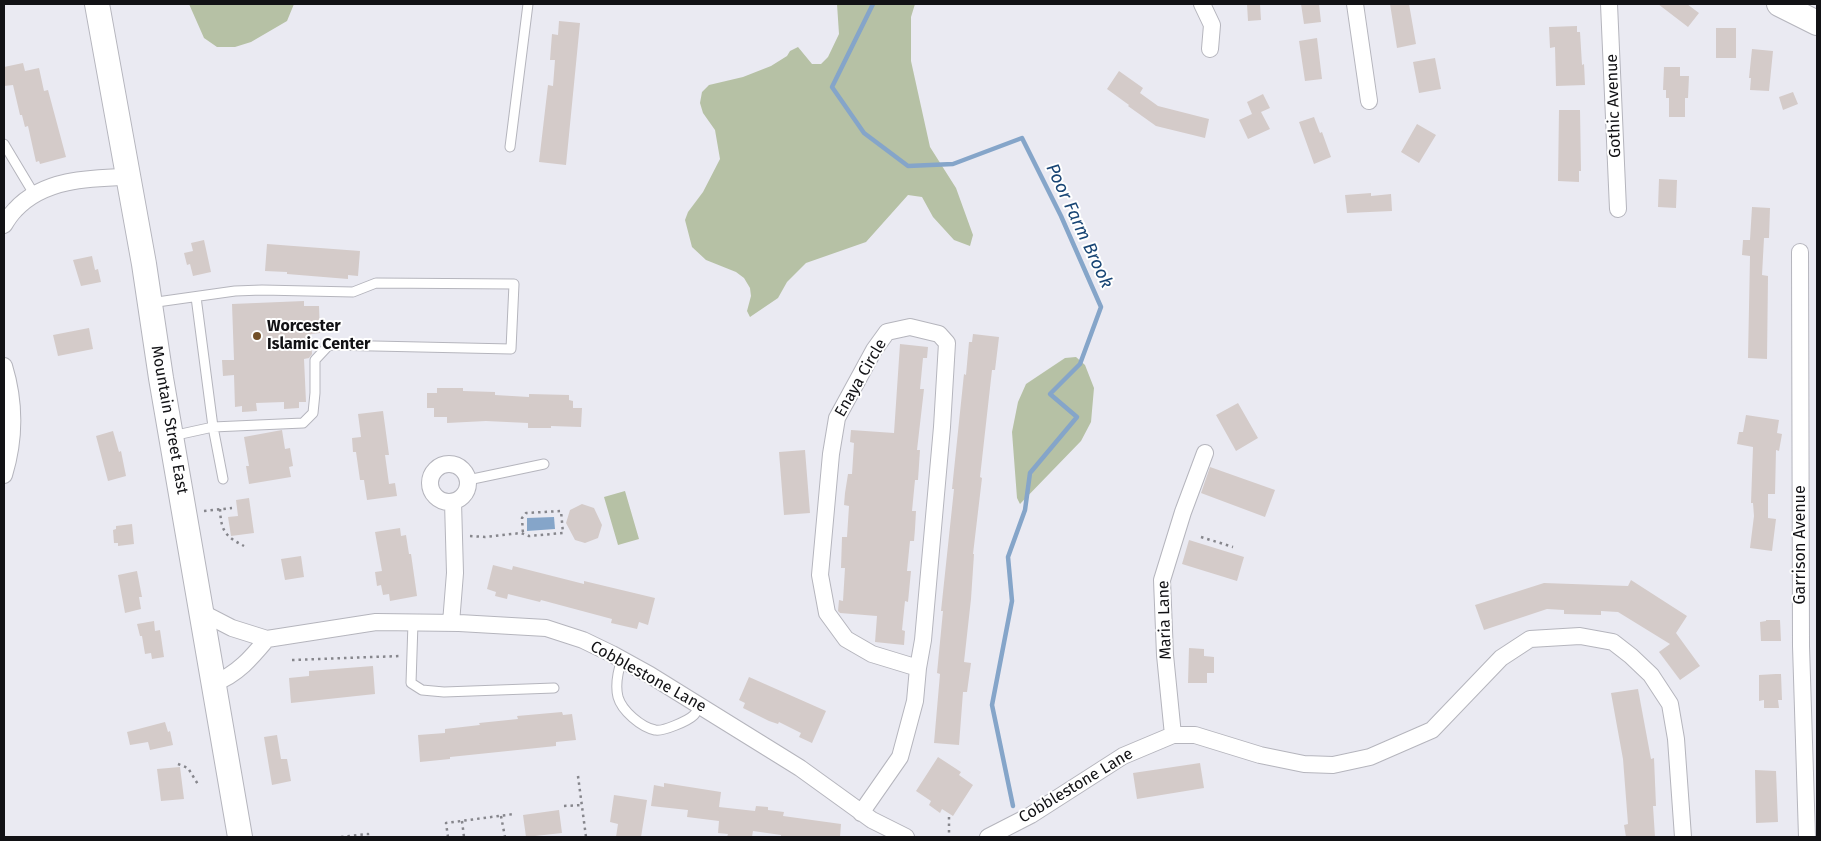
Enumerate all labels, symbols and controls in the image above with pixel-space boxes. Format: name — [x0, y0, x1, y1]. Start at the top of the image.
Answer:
street label: Gothic Avenue — [1603, 54, 1625, 158]
water label: Poor Farm Brook — [1041, 160, 1117, 292]
place label: Worcester Islamic Center — [267, 317, 370, 355]
marker: Worcester Islamic Center — [251, 330, 263, 342]
street label: Enaya Circle — [831, 336, 891, 420]
street label: Mountain Street East — [146, 344, 192, 496]
street label: Garrison Avenue — [1791, 485, 1811, 605]
street label: Maria Lane — [1154, 580, 1176, 660]
street label: Cobblestone Lane — [587, 637, 709, 717]
street label: Cobblestone Lane — [1016, 744, 1136, 828]

